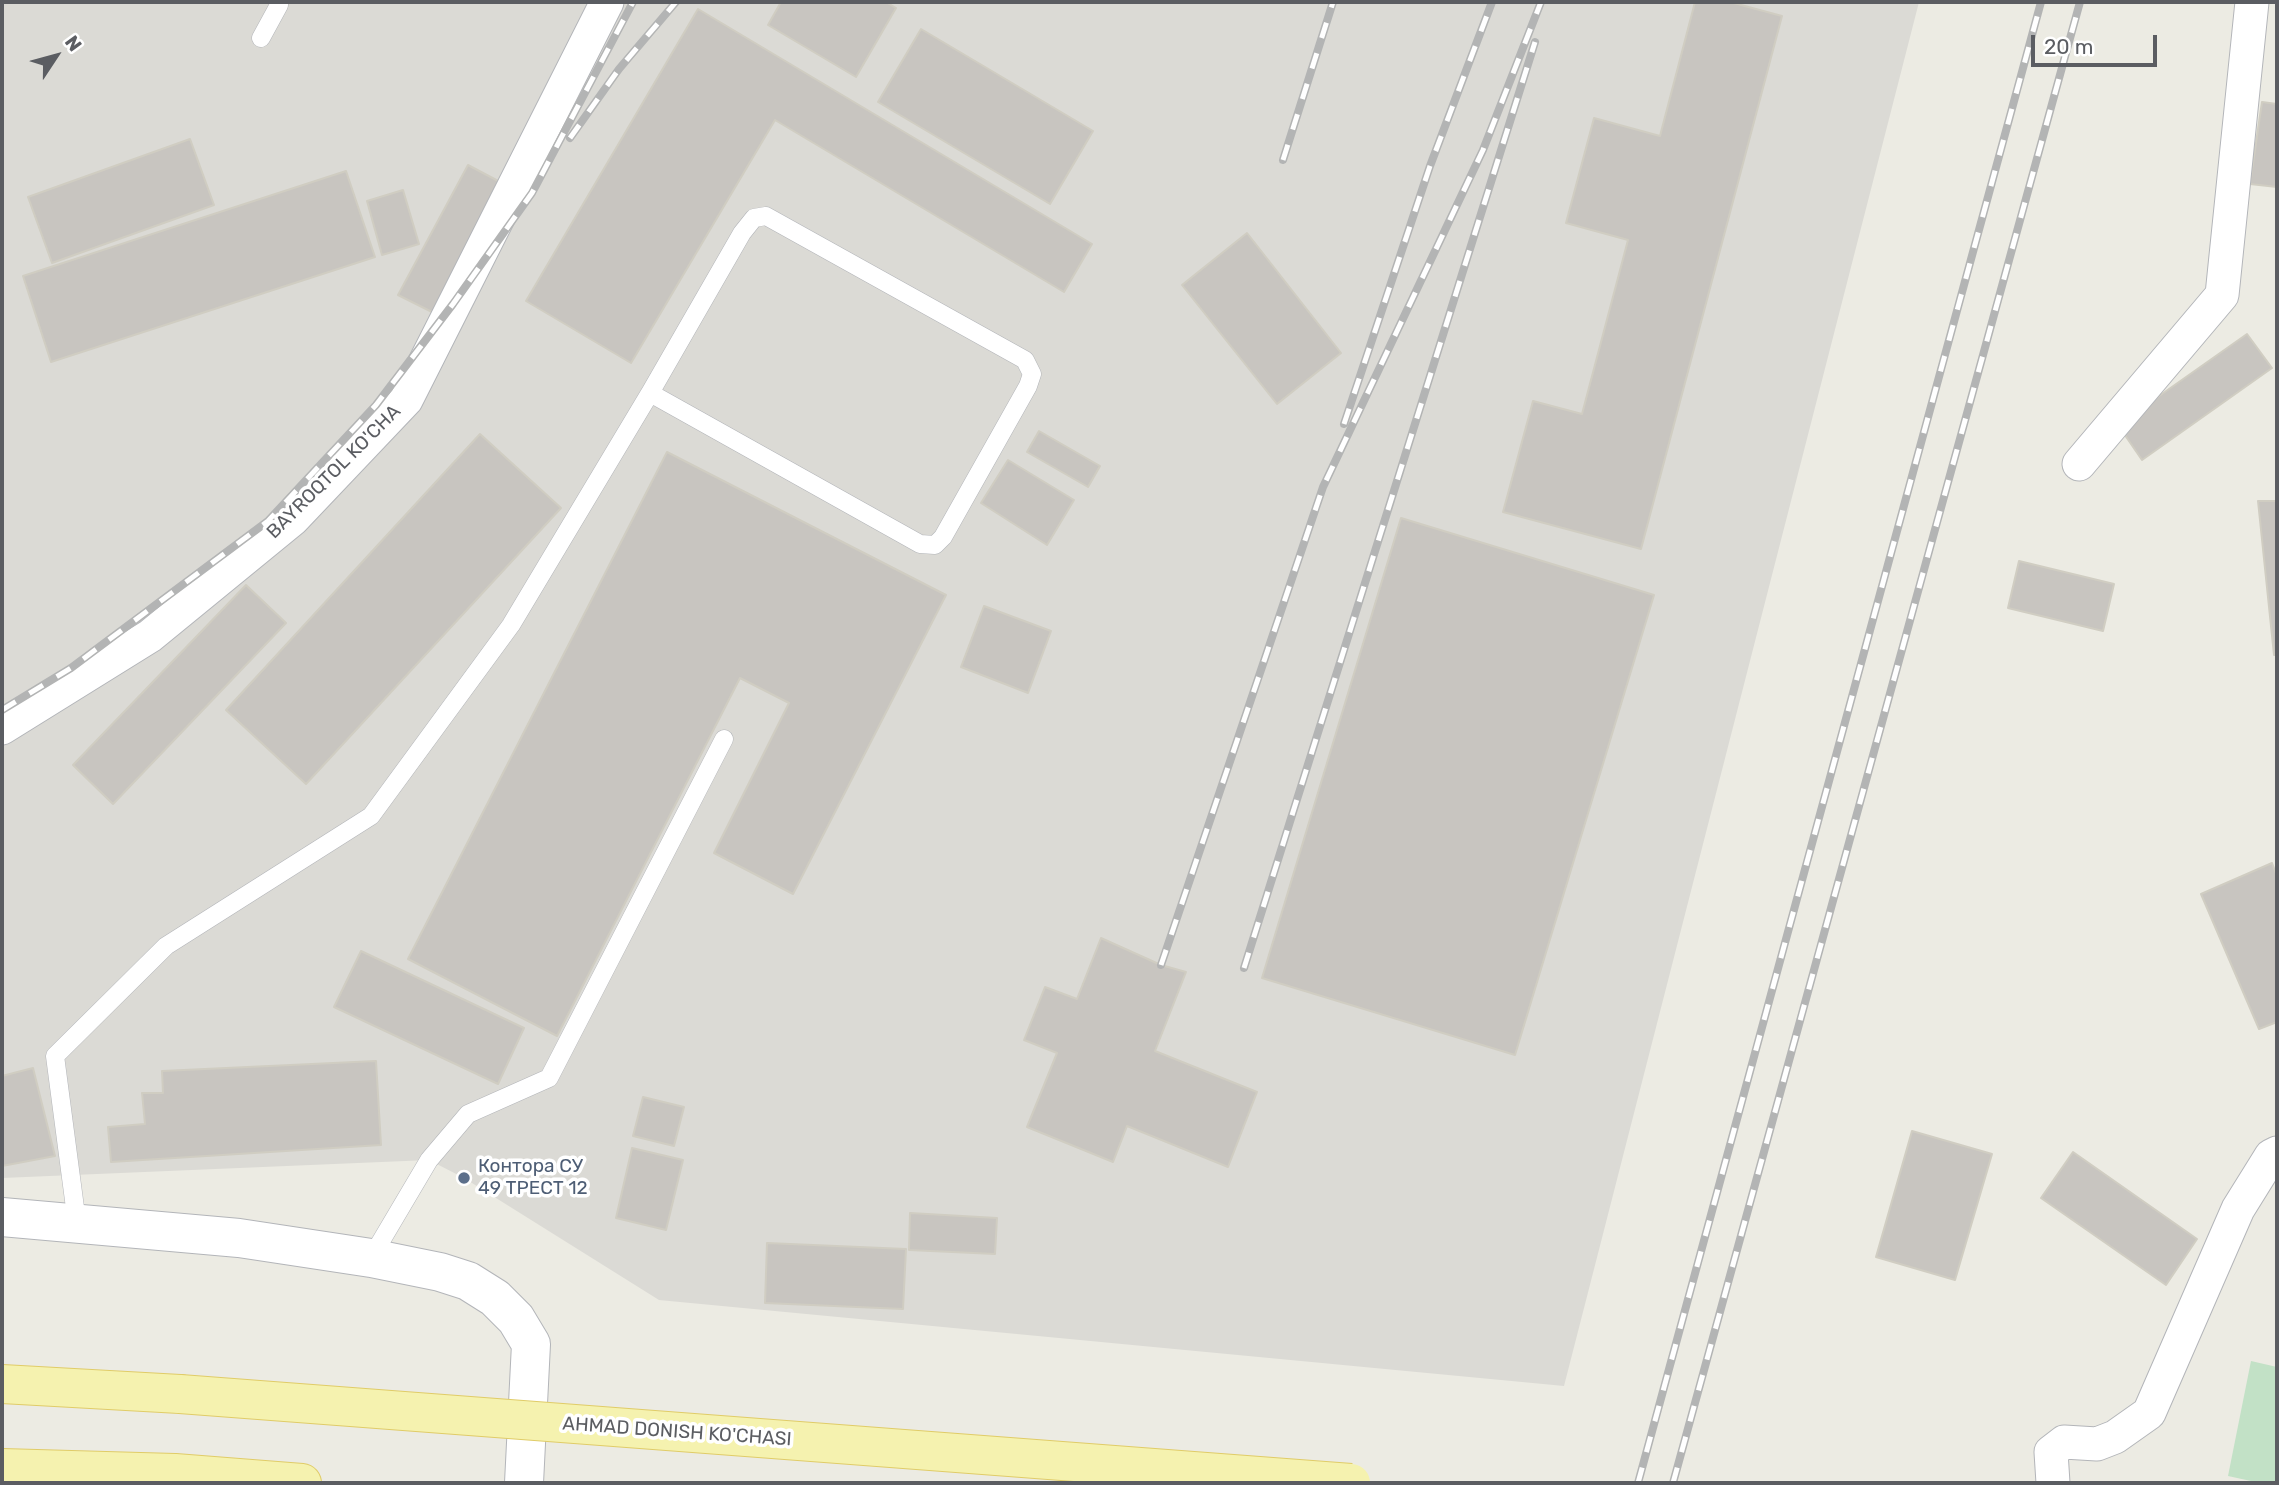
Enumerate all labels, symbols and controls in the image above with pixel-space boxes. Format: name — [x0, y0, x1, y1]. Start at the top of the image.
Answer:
north arrow — [21, 21, 91, 91]
scale bar — [2034, 21, 2160, 65]
text: N — [60, 31, 87, 56]
text: 20 m — [2044, 34, 2093, 59]
street label: BAYROQTOL KO'CHA — [262, 400, 406, 544]
place label: Контора СУ 49 ТРЕСТ 12 — [478, 1156, 588, 1200]
marker: Контора СУ 49 ТРЕСТ 12 — [456, 1170, 472, 1186]
street label: AHMAD DONISH KO'CHASI — [562, 1413, 792, 1451]

